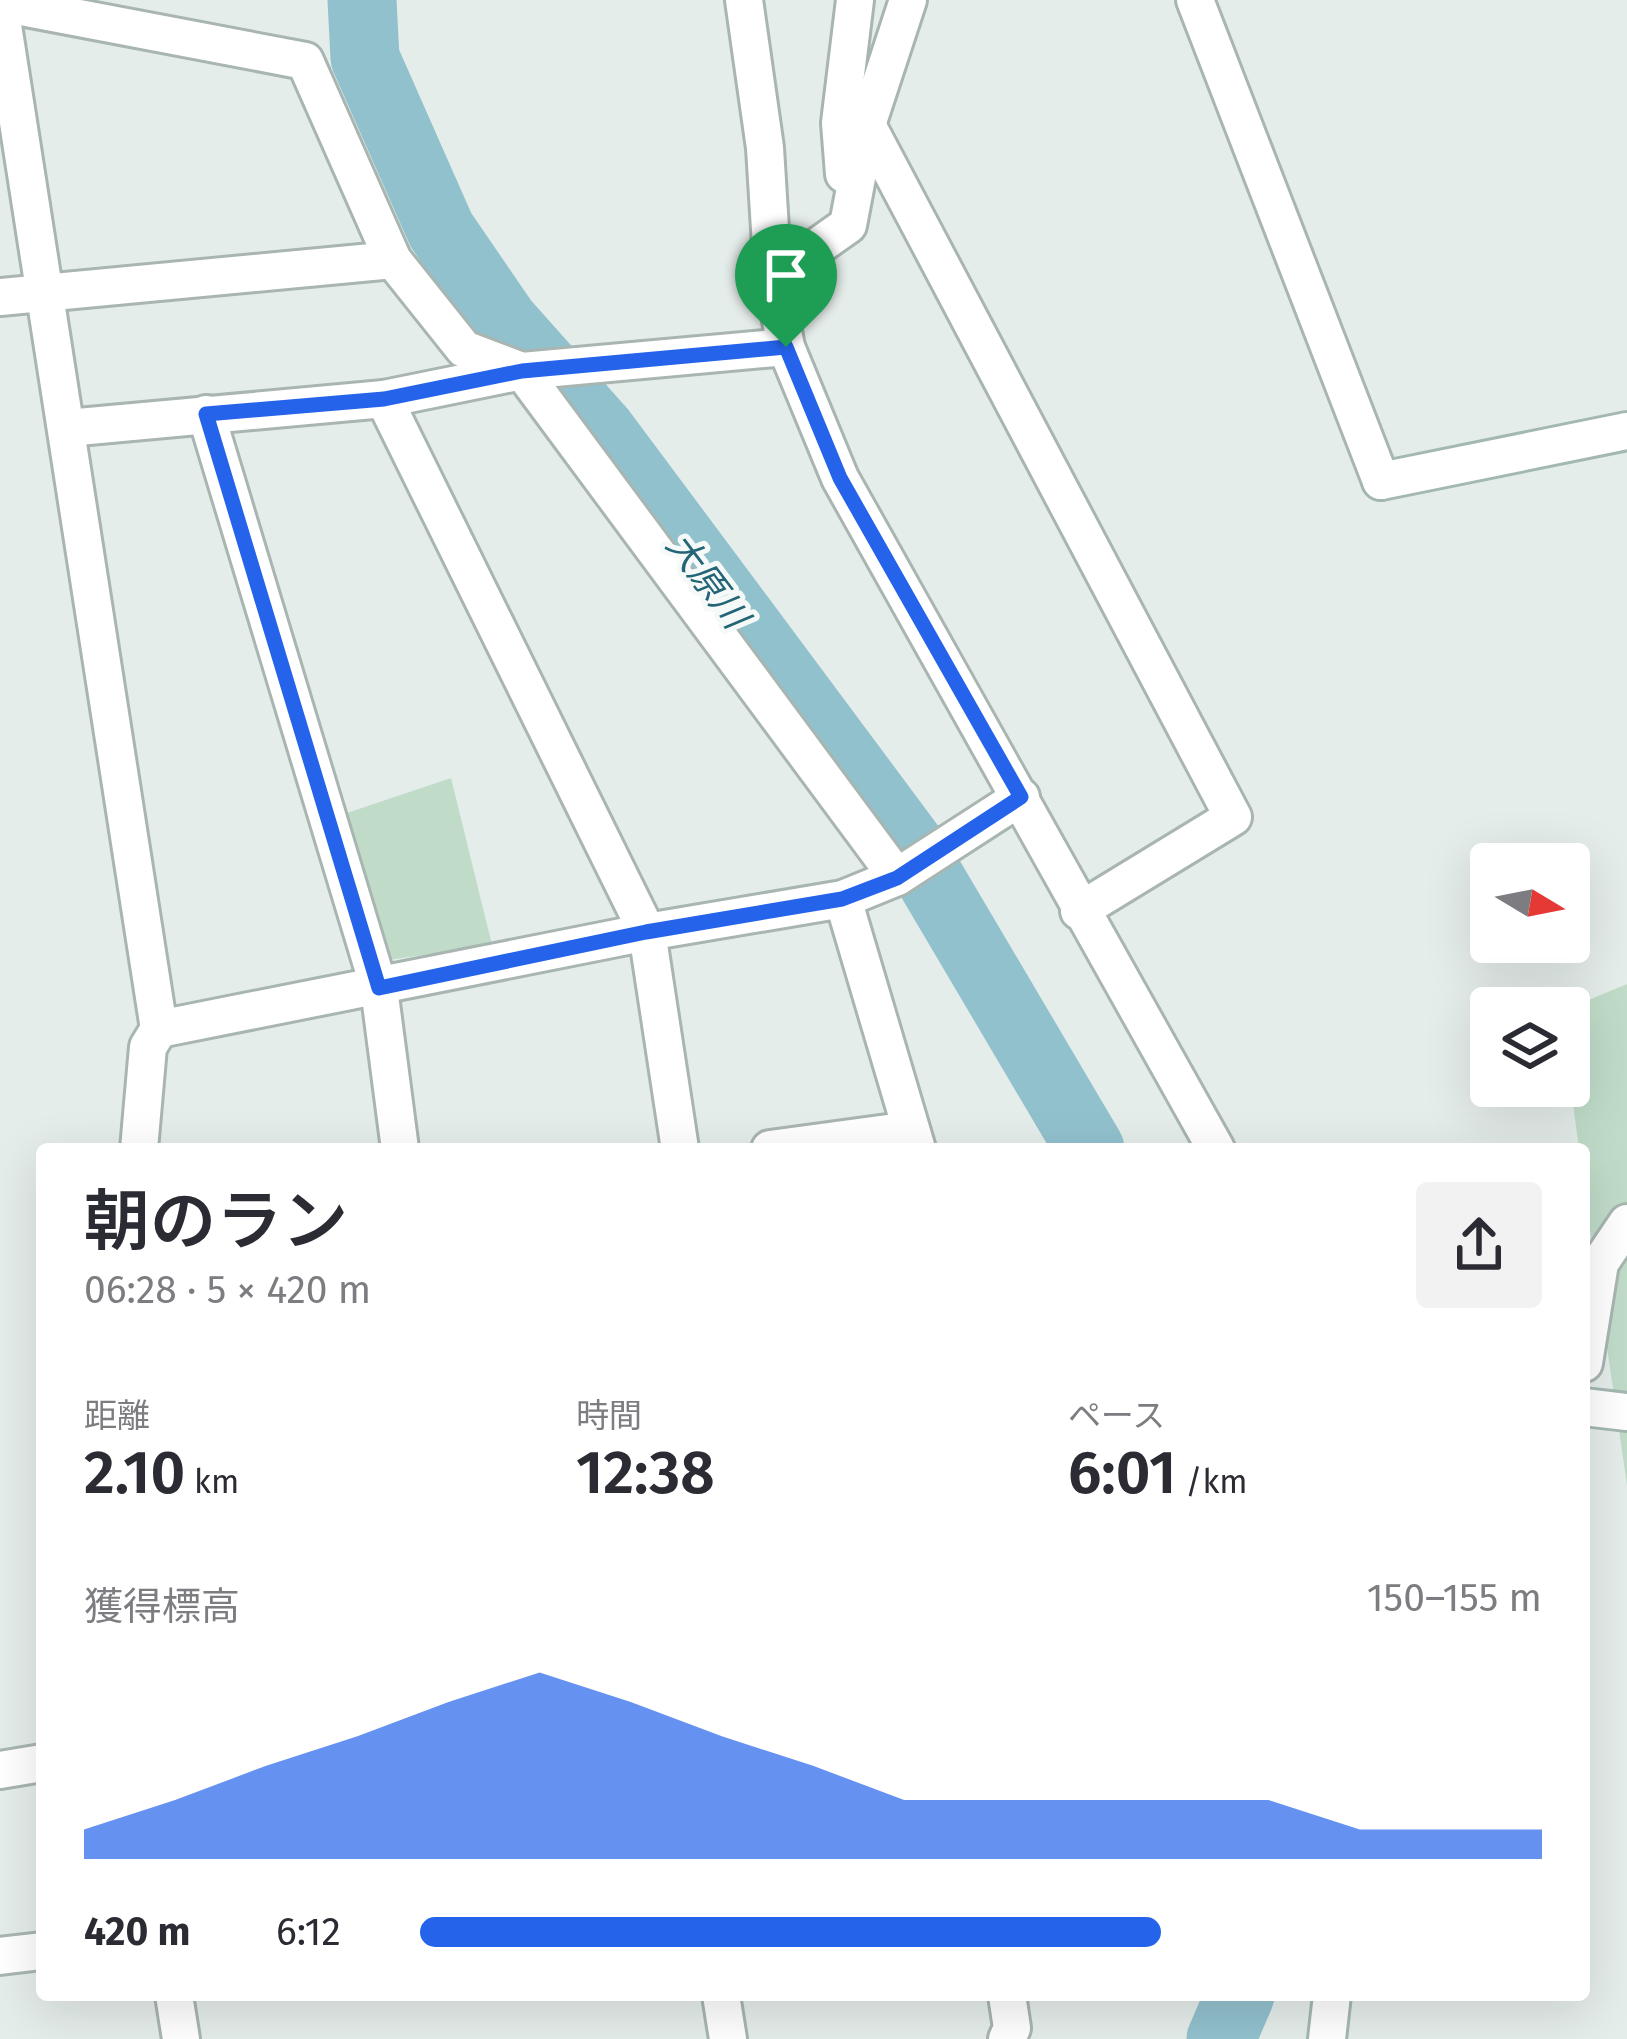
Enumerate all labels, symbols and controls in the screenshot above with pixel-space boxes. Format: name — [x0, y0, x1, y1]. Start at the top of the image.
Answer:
pin — [735, 224, 837, 347]
icon: arrive — [753, 242, 819, 308]
water label: 大原川 — [657, 524, 760, 640]
north arrow — [1470, 843, 1590, 963]
map controls — [1470, 843, 1590, 1107]
button: layers — [1470, 987, 1590, 1107]
text: 朝のラン — [84, 1182, 348, 1261]
button: share — [1416, 1182, 1542, 1308]
text: 06:28 · 5 × 420 m — [84, 1267, 371, 1313]
text: 距離 — [84, 1396, 150, 1436]
text: 時間 — [576, 1396, 642, 1436]
text: ペース — [1068, 1396, 1165, 1436]
text: 2.10 — [84, 1437, 185, 1509]
text: 12:38 — [576, 1437, 715, 1509]
text: 6:01 — [1068, 1437, 1176, 1509]
text: km — [185, 1462, 239, 1502]
text: /km — [1176, 1462, 1248, 1502]
text: 150–155 m — [1367, 1575, 1542, 1621]
text: 獲得標高 — [84, 1584, 240, 1630]
text: 420 m — [84, 1909, 190, 1955]
text: 6:12 — [276, 1909, 341, 1955]

